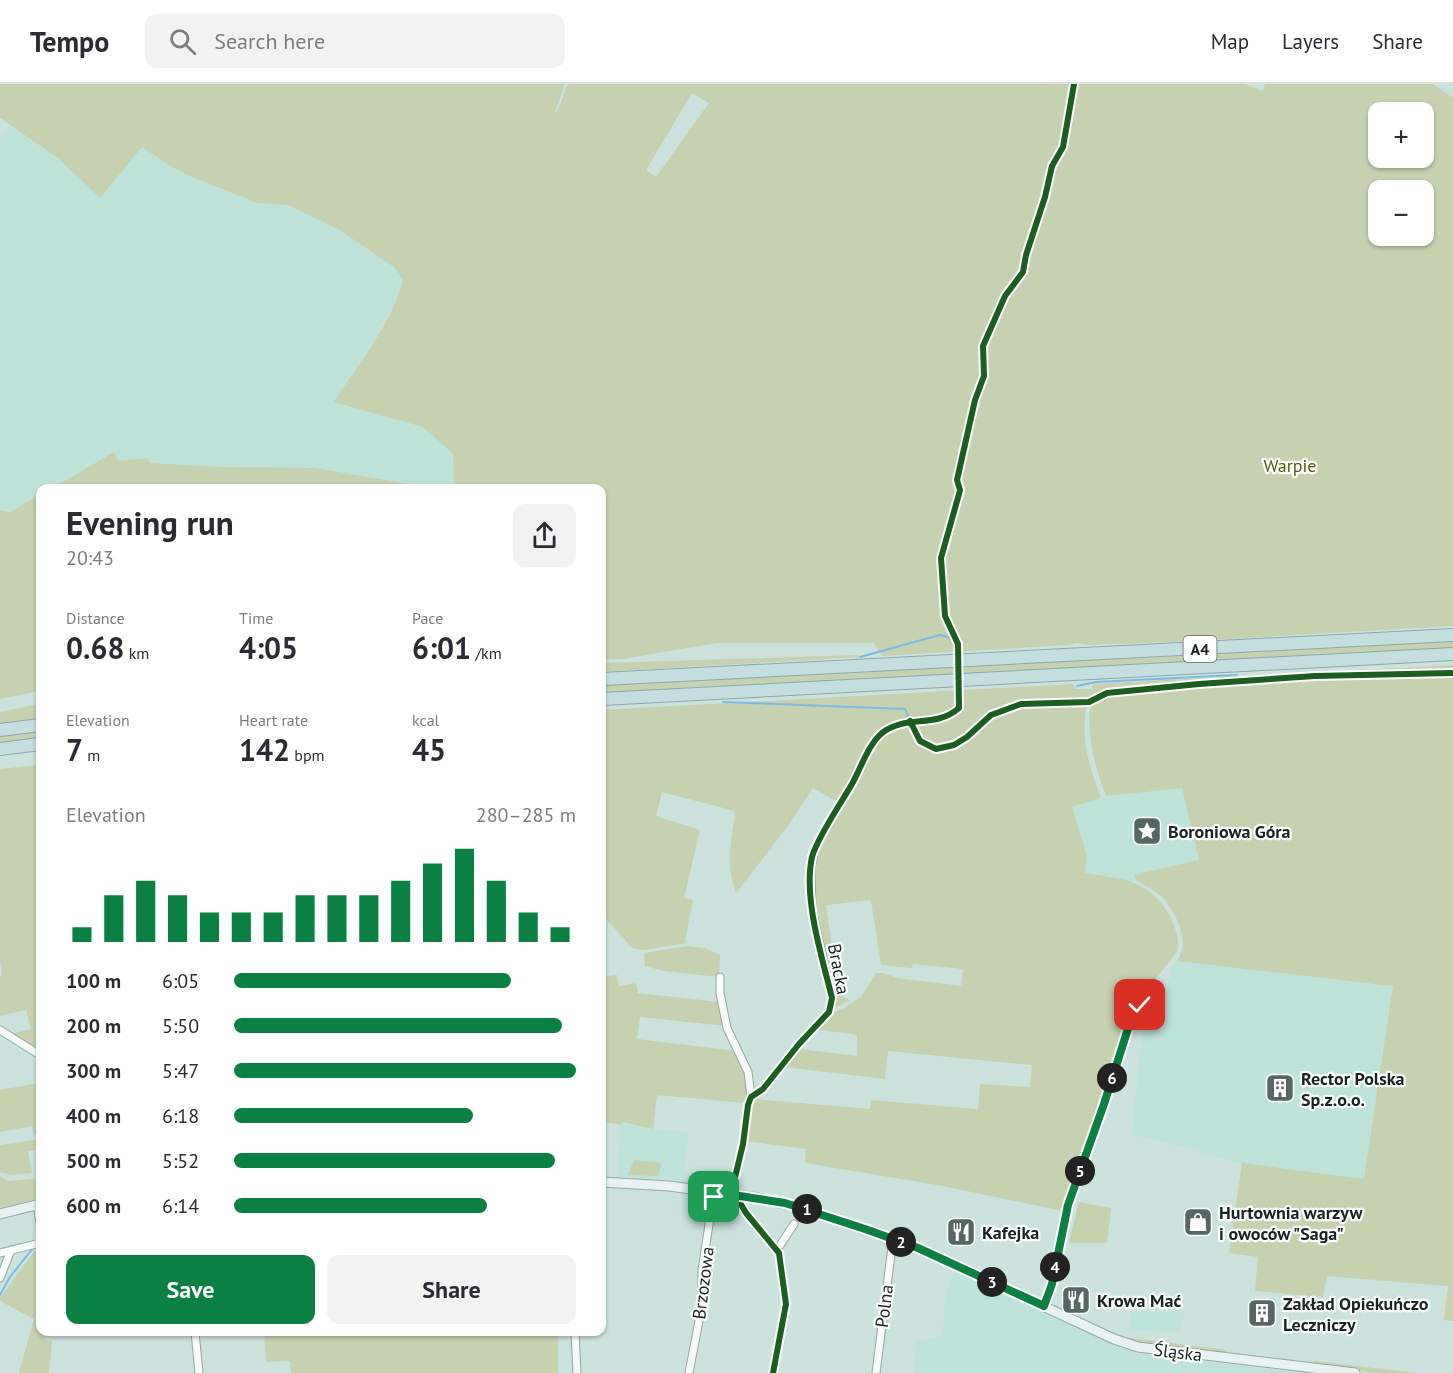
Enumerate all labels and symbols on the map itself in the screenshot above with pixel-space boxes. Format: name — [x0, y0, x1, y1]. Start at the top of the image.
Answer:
park label: Warpie — [1264, 454, 1316, 477]
road number: A4 — [1184, 636, 1216, 662]
place icon: Boroniowa Góra — [1131, 815, 1163, 847]
place label: Boroniowa Góra — [1168, 820, 1291, 843]
street label: Bracka — [823, 942, 855, 996]
pin — [1114, 979, 1165, 1030]
pin: 6 — [1097, 1063, 1127, 1093]
place label: Rector Polska Sp.z.o.o. — [1301, 1067, 1405, 1111]
building icon: Rector Polska Sp.z.o.o. — [1264, 1072, 1296, 1104]
pin: 5 — [1065, 1156, 1095, 1186]
pin — [688, 1171, 739, 1222]
pin: 1 — [792, 1194, 822, 1224]
place label: Hurtownia warzyw i owoców "Saga" — [1219, 1201, 1363, 1245]
shop icon: Hurtownia warzyw i owoców "Saga" — [1182, 1206, 1214, 1238]
restaurant icon: Kafejka — [945, 1216, 977, 1248]
place label: Kafejka — [982, 1221, 1039, 1244]
pin: 2 — [886, 1227, 916, 1257]
street label: Brzozowa — [687, 1245, 719, 1321]
pin: 4 — [1040, 1252, 1070, 1282]
pin: 3 — [977, 1267, 1007, 1297]
street label: Polna — [870, 1283, 898, 1329]
restaurant icon: Krowa Mać — [1060, 1284, 1092, 1316]
place label: Krowa Mać — [1097, 1289, 1181, 1312]
place label: Zakład Opiekuńczo Leczniczy — [1283, 1292, 1429, 1336]
building icon: Zakład Opiekuńczo Leczniczy — [1246, 1297, 1278, 1329]
street label: Śląska — [1152, 1338, 1204, 1366]

